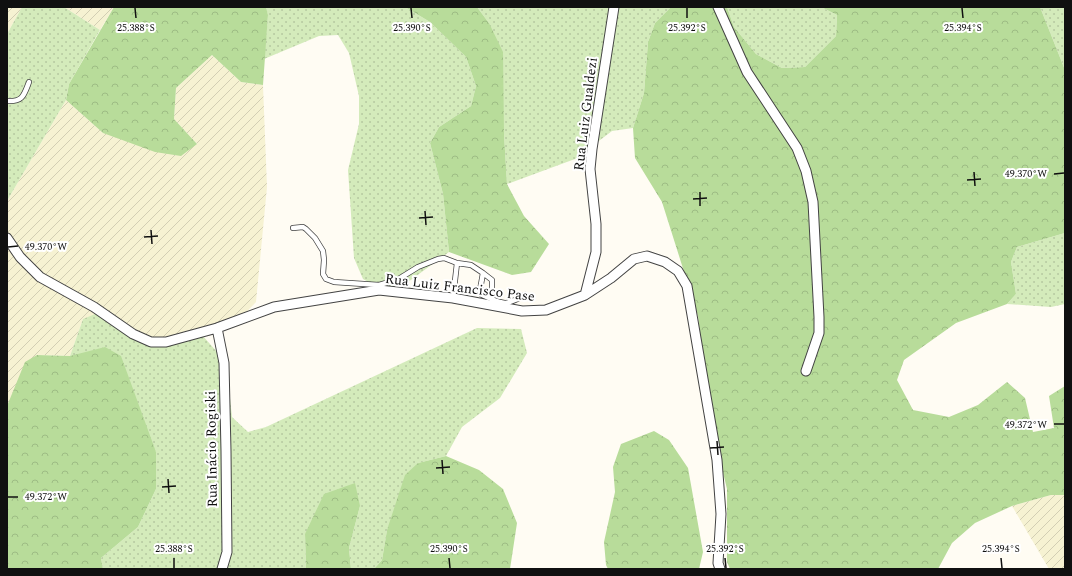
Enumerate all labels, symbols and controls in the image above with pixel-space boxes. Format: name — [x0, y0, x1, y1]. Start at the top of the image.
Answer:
text: 25.388°S — [117, 20, 155, 36]
text: 25.390°S — [393, 20, 431, 36]
text: 25.392°S — [668, 20, 706, 36]
text: 25.394°S — [944, 20, 982, 36]
street label: Rua Luiz Gualdezi — [568, 56, 603, 172]
text: 49.370°W — [1005, 166, 1047, 182]
text: 49.370°W — [25, 239, 67, 255]
street label: Rua Luiz Francisco Pase — [384, 268, 536, 307]
street label: Rua Inácio Rogiski — [200, 390, 223, 508]
text: 49.372°W — [1005, 417, 1047, 433]
text: 49.372°W — [25, 489, 67, 505]
text: 25.388°S — [155, 541, 193, 557]
text: 25.390°S — [430, 541, 468, 557]
text: 25.392°S — [706, 541, 744, 557]
text: 25.394°S — [982, 541, 1020, 557]

